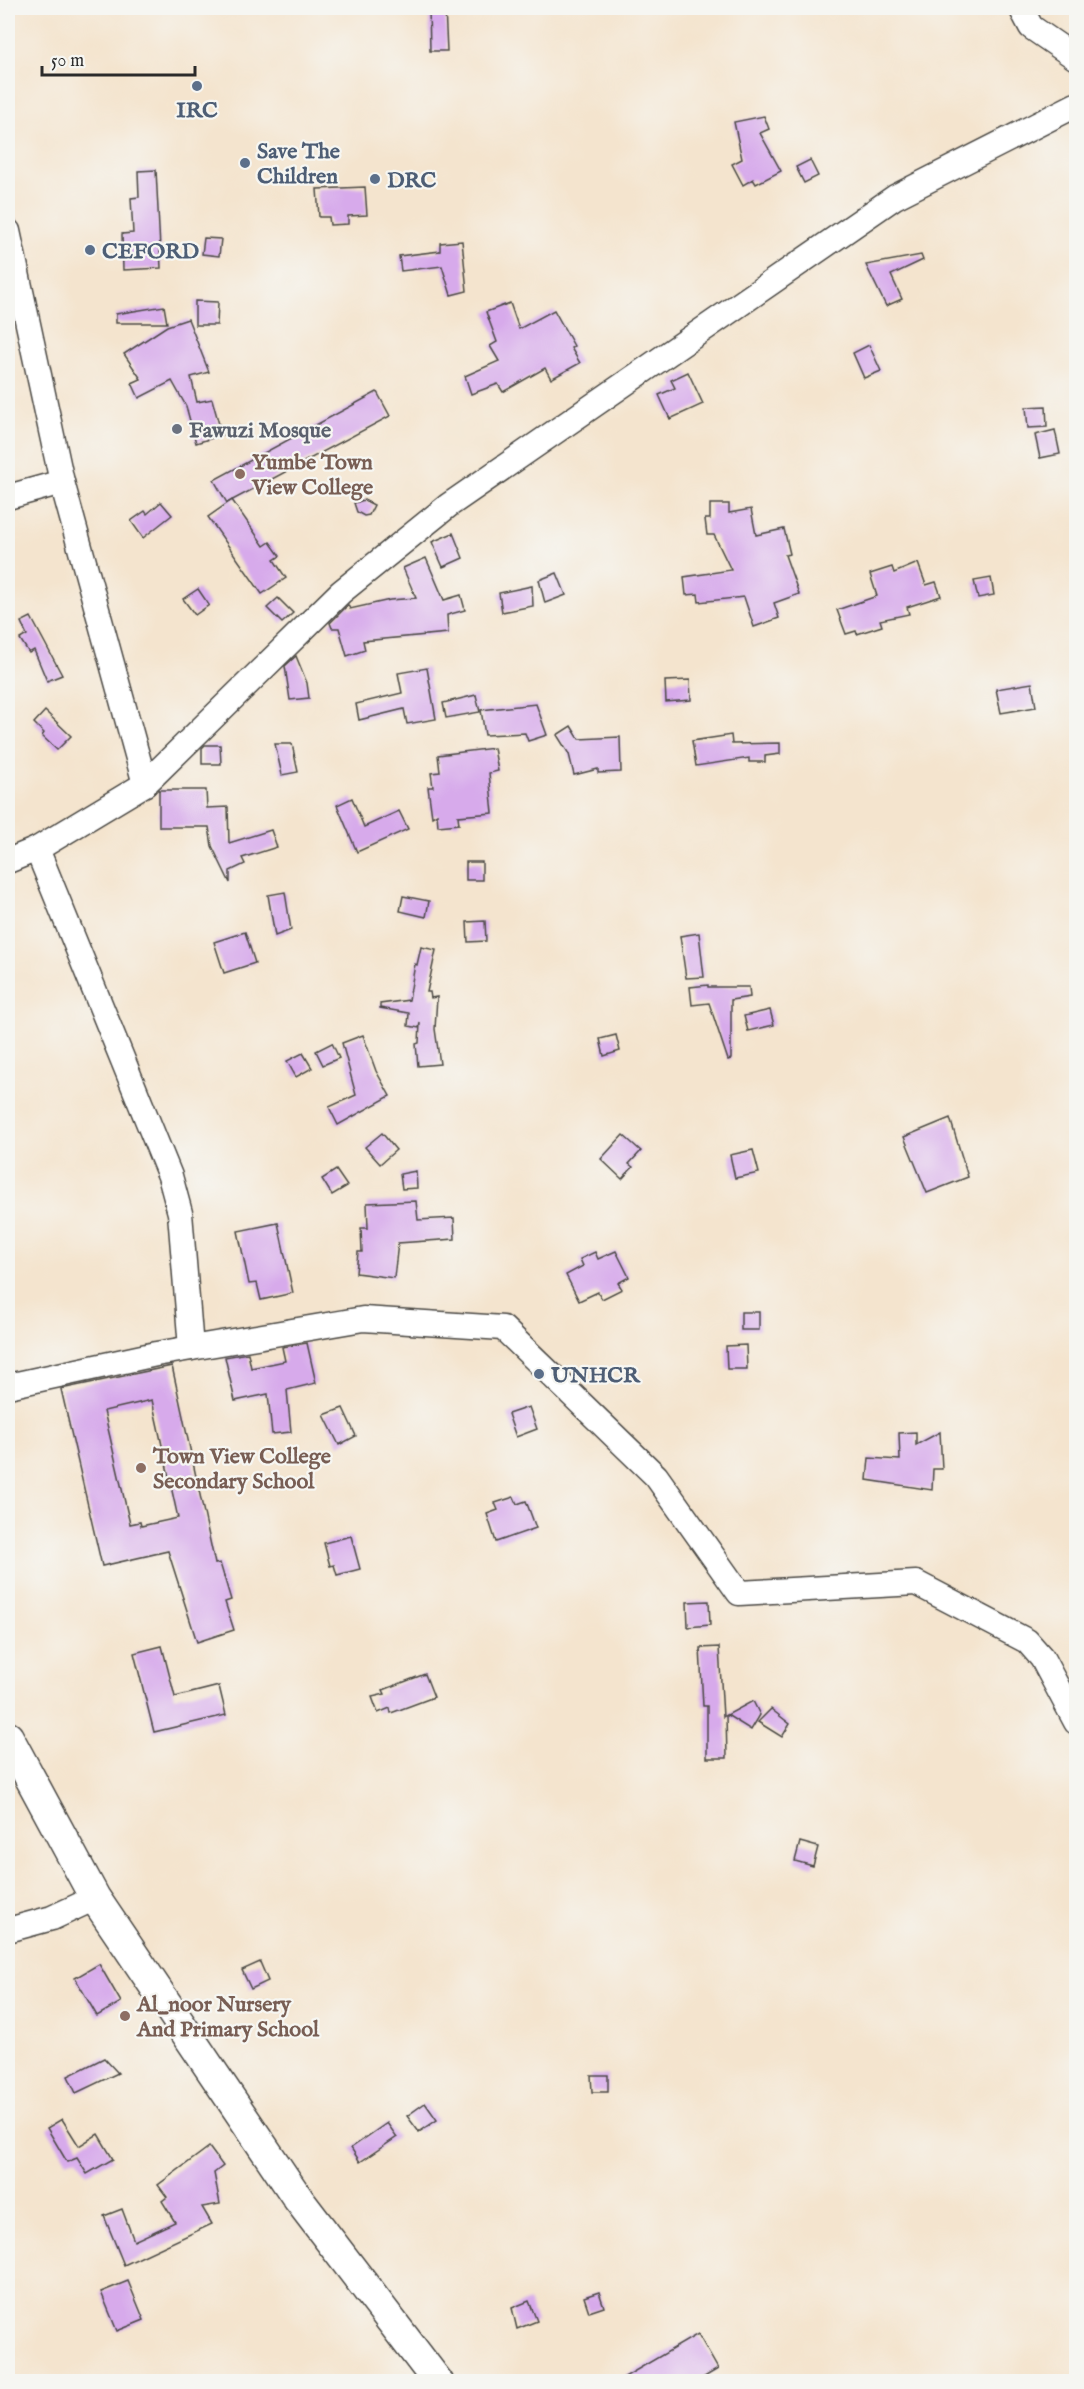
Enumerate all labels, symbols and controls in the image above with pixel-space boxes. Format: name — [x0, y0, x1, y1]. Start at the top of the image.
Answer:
scale bar — [42, 39, 195, 77]
text: 50 m — [51, 50, 84, 73]
marker: IRC — [190, 79, 204, 93]
place label: IRC — [176, 97, 218, 125]
place label: Save The Children — [257, 138, 340, 191]
marker: Save The Children — [238, 156, 252, 170]
place label: DRC — [387, 167, 437, 195]
marker: DRC — [368, 172, 382, 186]
place label: CEFORD — [102, 238, 200, 266]
marker: CEFORD — [83, 243, 97, 257]
place label: Fawuzi Mosque — [189, 417, 331, 445]
marker: Fawuzi Mosque — [170, 422, 184, 436]
place label: Yumbe Town View College — [251, 449, 373, 502]
marker: Yumbe Town View College — [233, 467, 247, 481]
place label: UNHCR — [550, 1362, 641, 1390]
marker: UNHCR — [532, 1367, 546, 1381]
place label: Town View College Secondary School — [152, 1443, 331, 1496]
marker: Town View College Secondary School — [134, 1461, 148, 1475]
place label: Al_noor Nursery And Primary School — [136, 1991, 320, 2044]
marker: Al_noor Nursery And Primary School — [118, 2009, 132, 2023]

